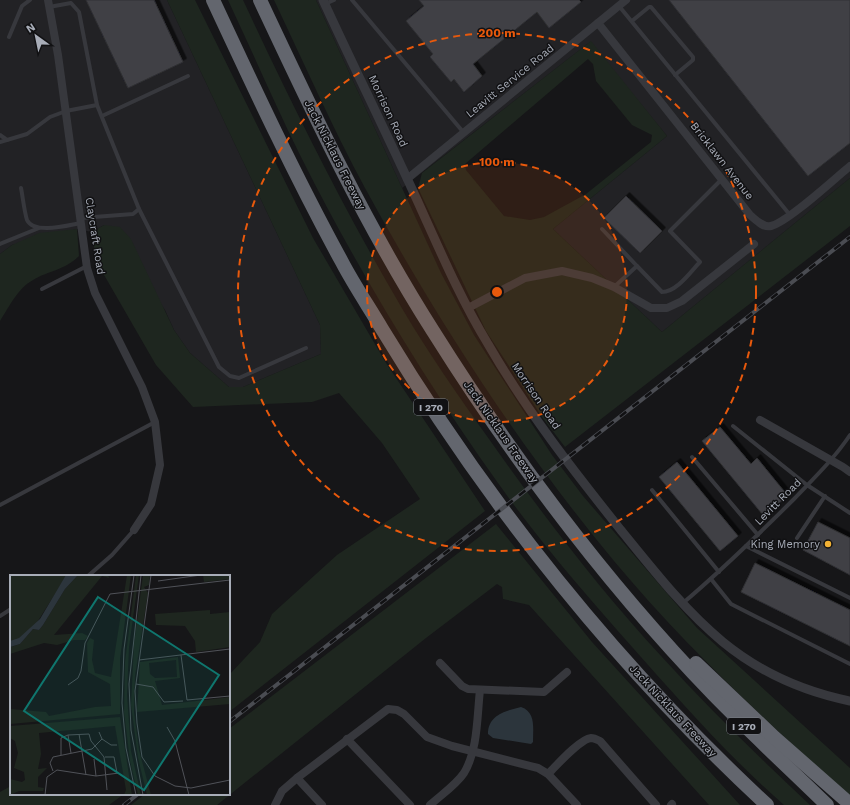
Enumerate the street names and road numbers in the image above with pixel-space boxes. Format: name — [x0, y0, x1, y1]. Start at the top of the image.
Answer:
street label: Leavitt Service Road — [463, 42, 557, 120]
street label: Morrison Road — [366, 73, 410, 149]
street label: Jack Nicklaus Freeway — [302, 98, 368, 212]
street label: Bricklawn Avenue — [688, 120, 756, 202]
street label: Claycraft Road — [82, 196, 108, 276]
street label: Morrison Road — [509, 360, 563, 432]
street label: Jack Nicklaus Freeway — [461, 379, 541, 486]
road number: I 270 — [414, 399, 448, 415]
street label: Levitt Road — [752, 476, 804, 528]
street label: Jack Nicklaus Freeway — [627, 662, 719, 760]
road number: I 270 — [727, 718, 761, 734]

